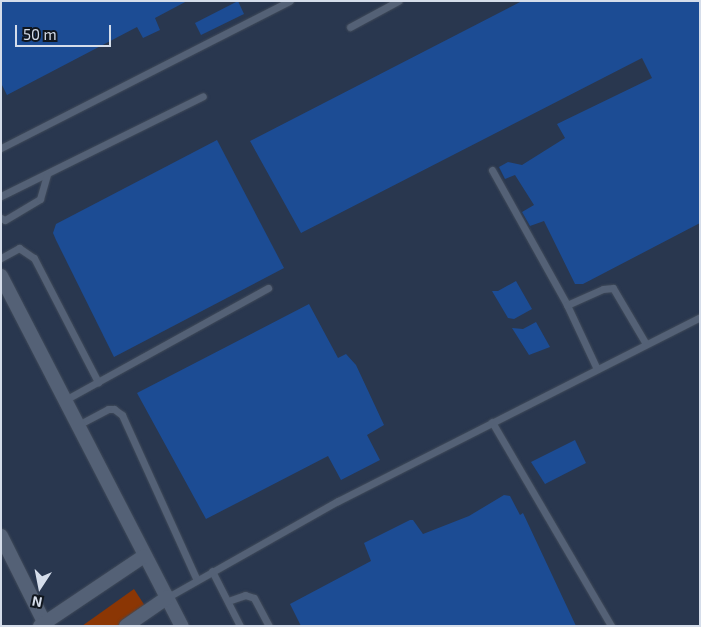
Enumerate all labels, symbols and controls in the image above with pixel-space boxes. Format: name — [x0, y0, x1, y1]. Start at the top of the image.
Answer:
scale bar — [18, 15, 114, 47]
text: 50 m — [23, 25, 57, 43]
north arrow — [15, 562, 65, 612]
text: N — [30, 593, 44, 612]

